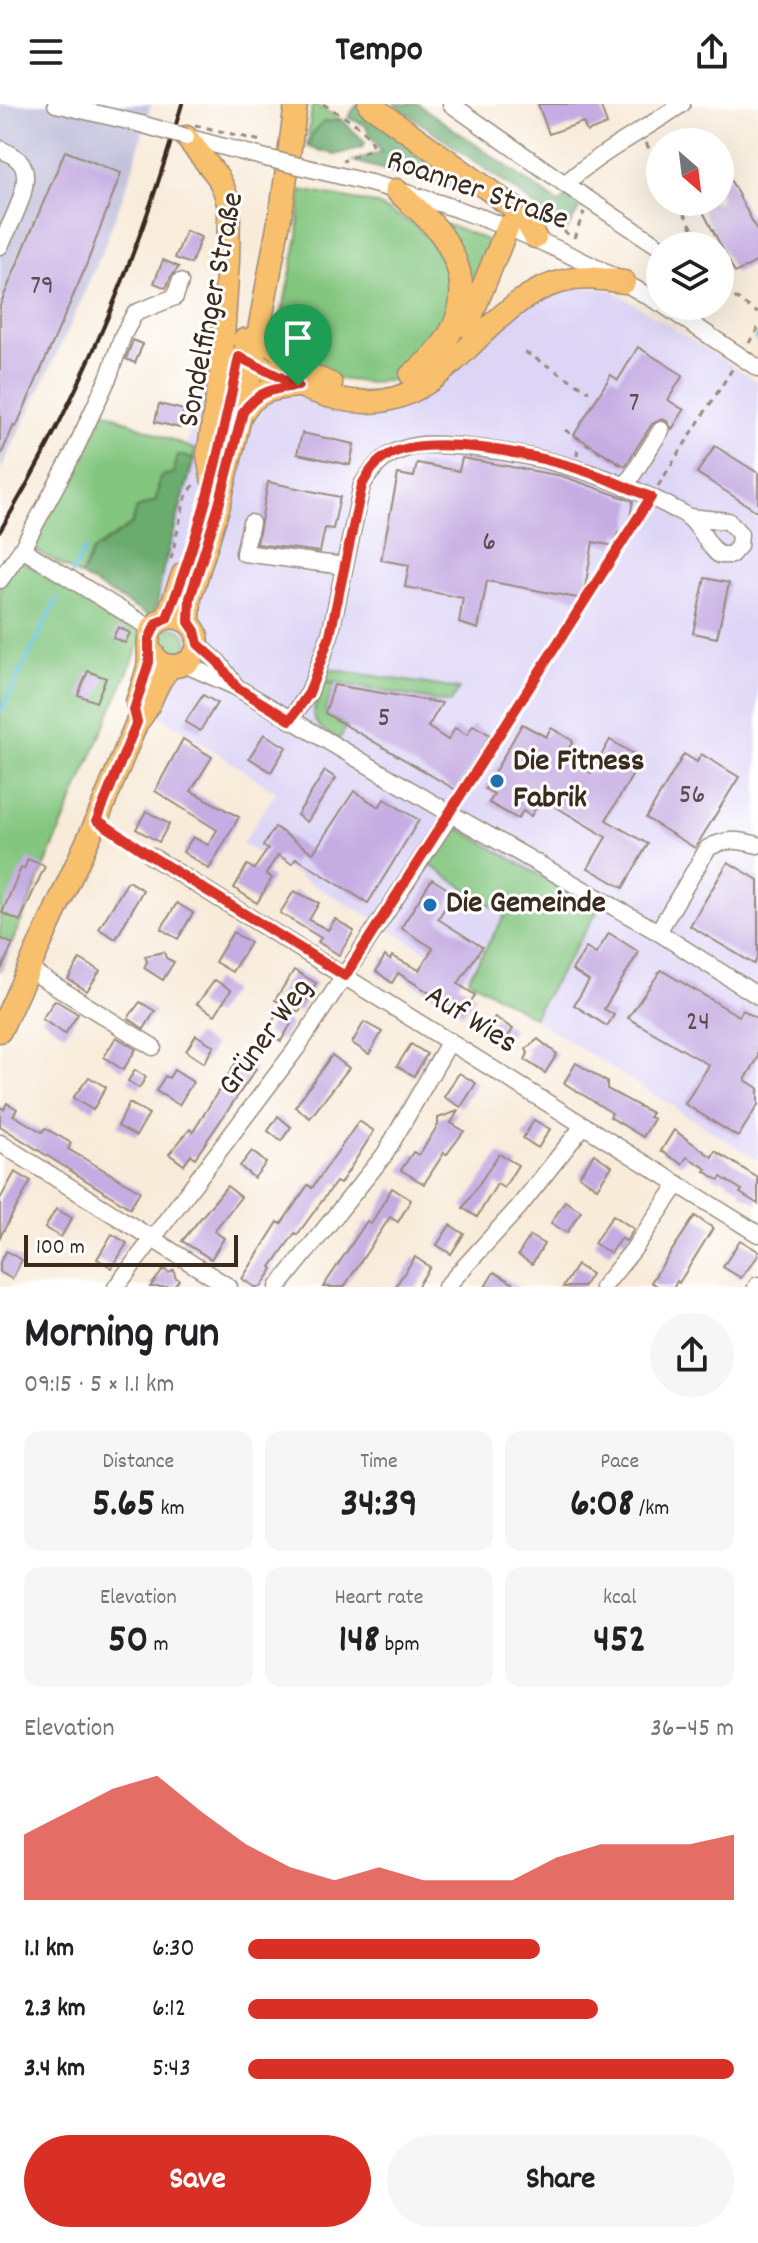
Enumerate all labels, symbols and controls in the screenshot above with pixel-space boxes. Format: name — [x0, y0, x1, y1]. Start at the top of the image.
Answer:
text: Tempo — [335, 26, 423, 78]
icon: menu — [24, 30, 68, 74]
icon: share — [690, 30, 734, 74]
north arrow — [646, 128, 734, 216]
map controls — [646, 128, 734, 320]
street label: Roanner Straße — [380, 139, 574, 245]
street label: Sondelfinger Straße — [168, 188, 258, 432]
button: layers — [646, 232, 734, 320]
house number: 79 — [30, 268, 54, 308]
pin — [264, 304, 332, 386]
icon: arrive — [276, 316, 320, 360]
house number: 7 — [629, 385, 639, 425]
house number: 6 — [482, 524, 496, 564]
house number: 5 — [378, 700, 390, 740]
place label: Die Fitness Fabrik — [513, 740, 645, 823]
marker: Die Fitness Fabrik — [488, 772, 506, 790]
house number: 56 — [679, 777, 705, 817]
place label: Die Gemeinde — [446, 882, 606, 928]
marker: Die Gemeinde — [421, 896, 439, 914]
street label: Grüner Weg — [208, 969, 326, 1107]
street label: Auf Wies — [415, 975, 525, 1067]
house number: 24 — [686, 1004, 710, 1044]
scale bar — [24, 1231, 238, 1267]
text: 100 m — [36, 1233, 85, 1264]
text: Morning run — [24, 1305, 219, 1368]
button: share — [650, 1313, 734, 1397]
text: 09:15 · 5 × 1.1 km — [24, 1367, 174, 1404]
text: Distance — [102, 1447, 174, 1478]
text: Time — [360, 1447, 398, 1478]
text: Pace — [600, 1447, 639, 1478]
text: 5.65 — [92, 1478, 155, 1535]
text: 34:39 — [340, 1478, 418, 1535]
text: 6:08 — [570, 1478, 634, 1535]
text: km — [155, 1494, 185, 1525]
text: /km — [634, 1494, 669, 1525]
text: Elevation — [100, 1583, 177, 1614]
text: Heart rate — [335, 1583, 423, 1614]
text: kcal — [603, 1583, 636, 1614]
text: 50 — [108, 1614, 148, 1671]
text: 148 — [338, 1614, 380, 1671]
text: 452 — [593, 1614, 646, 1671]
text: m — [148, 1630, 169, 1661]
text: bpm — [380, 1630, 420, 1661]
text: Elevation — [24, 1711, 114, 1748]
text: 36–45 m — [650, 1711, 734, 1748]
text: 1.1 km — [24, 1931, 74, 1968]
text: 6:30 — [152, 1931, 195, 1968]
text: 2.3 km — [24, 1991, 86, 2028]
text: 6:12 — [152, 1991, 186, 2028]
text: 3.4 km — [24, 2051, 85, 2088]
text: 5:43 — [152, 2051, 191, 2088]
button: Save — [24, 2135, 371, 2227]
button: Share — [387, 2135, 734, 2227]

